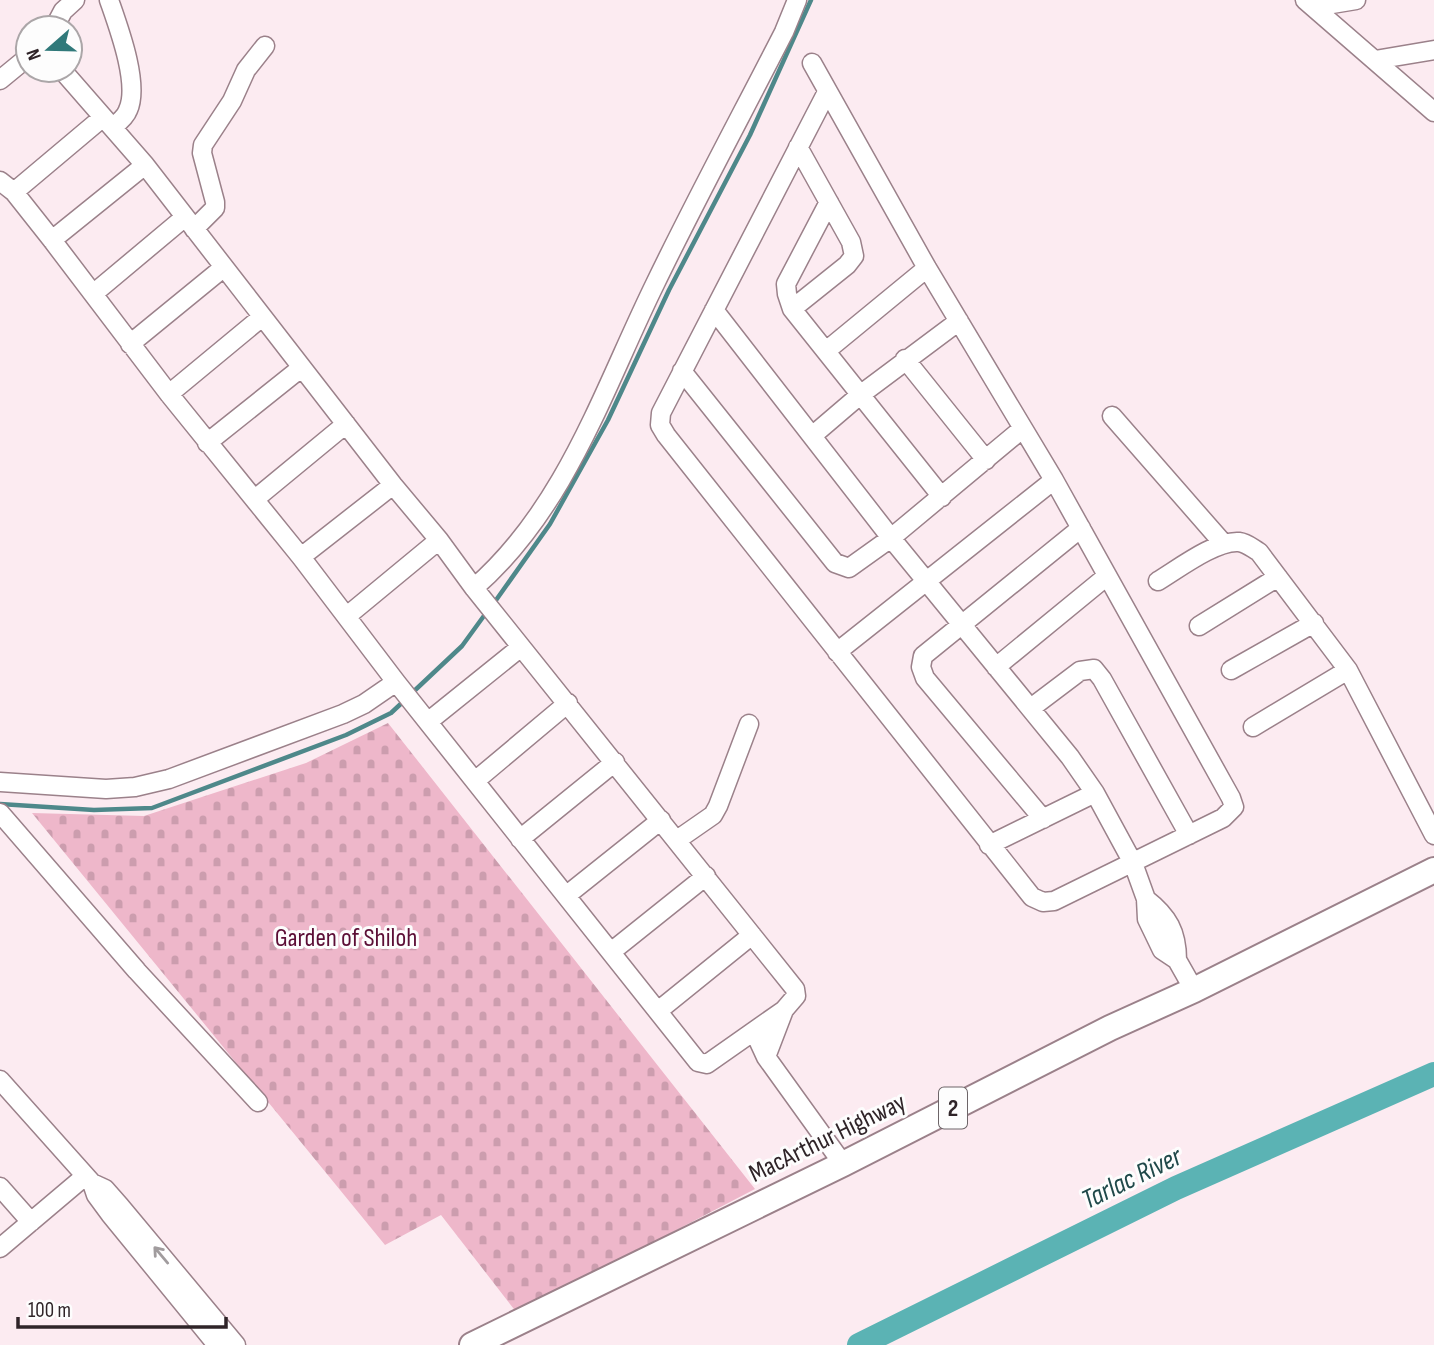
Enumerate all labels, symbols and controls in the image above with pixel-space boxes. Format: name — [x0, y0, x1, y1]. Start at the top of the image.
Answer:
north arrow — [14, 14, 84, 84]
text: N — [22, 46, 47, 63]
park label: Garden of Shiloh — [275, 923, 417, 954]
street label: MacArthur Highway — [744, 1087, 911, 1190]
road number: 2 — [939, 1088, 967, 1128]
water label: Tarlac River — [1076, 1140, 1188, 1217]
one-way arrow — [153, 1246, 169, 1264]
scale bar — [18, 1286, 226, 1330]
text: 100 m — [28, 1298, 71, 1323]

